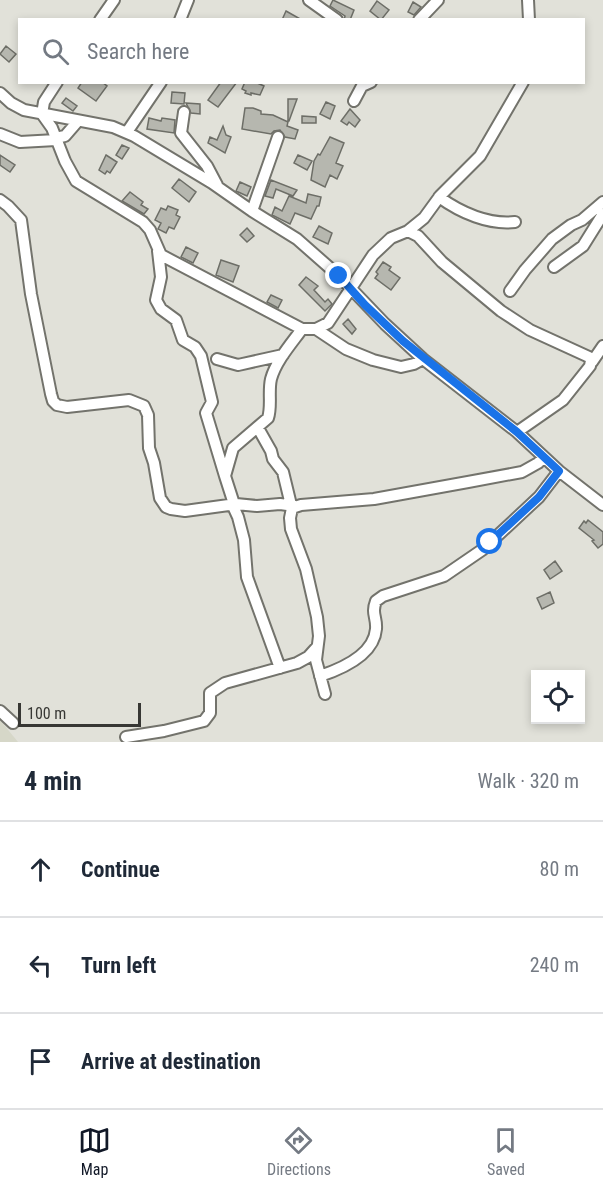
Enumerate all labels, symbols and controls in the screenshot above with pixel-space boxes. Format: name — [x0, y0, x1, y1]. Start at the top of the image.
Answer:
search box — [18, 18, 585, 84]
icon: search — [39, 35, 72, 68]
text: Search here — [87, 39, 189, 64]
route end — [325, 262, 351, 288]
route start — [476, 528, 502, 554]
map controls — [531, 670, 585, 724]
button: locate — [531, 670, 585, 724]
scale bar — [18, 700, 141, 728]
text: 100 m — [27, 704, 66, 723]
text: 4 min — [24, 766, 82, 796]
text: Walk · 320 m — [478, 769, 579, 793]
icon: ahead — [24, 853, 57, 886]
text: Continue — [81, 857, 160, 882]
text: 80 m — [540, 857, 579, 881]
icon: left — [24, 949, 57, 982]
text: Turn left — [81, 953, 156, 978]
text: 240 m — [530, 953, 579, 977]
icon: arrive — [24, 1045, 57, 1078]
text: Arrive at destination — [81, 1049, 261, 1074]
tab: Map — [78, 1124, 111, 1179]
tab: Directions — [267, 1124, 331, 1179]
tab: Saved — [487, 1124, 525, 1179]

